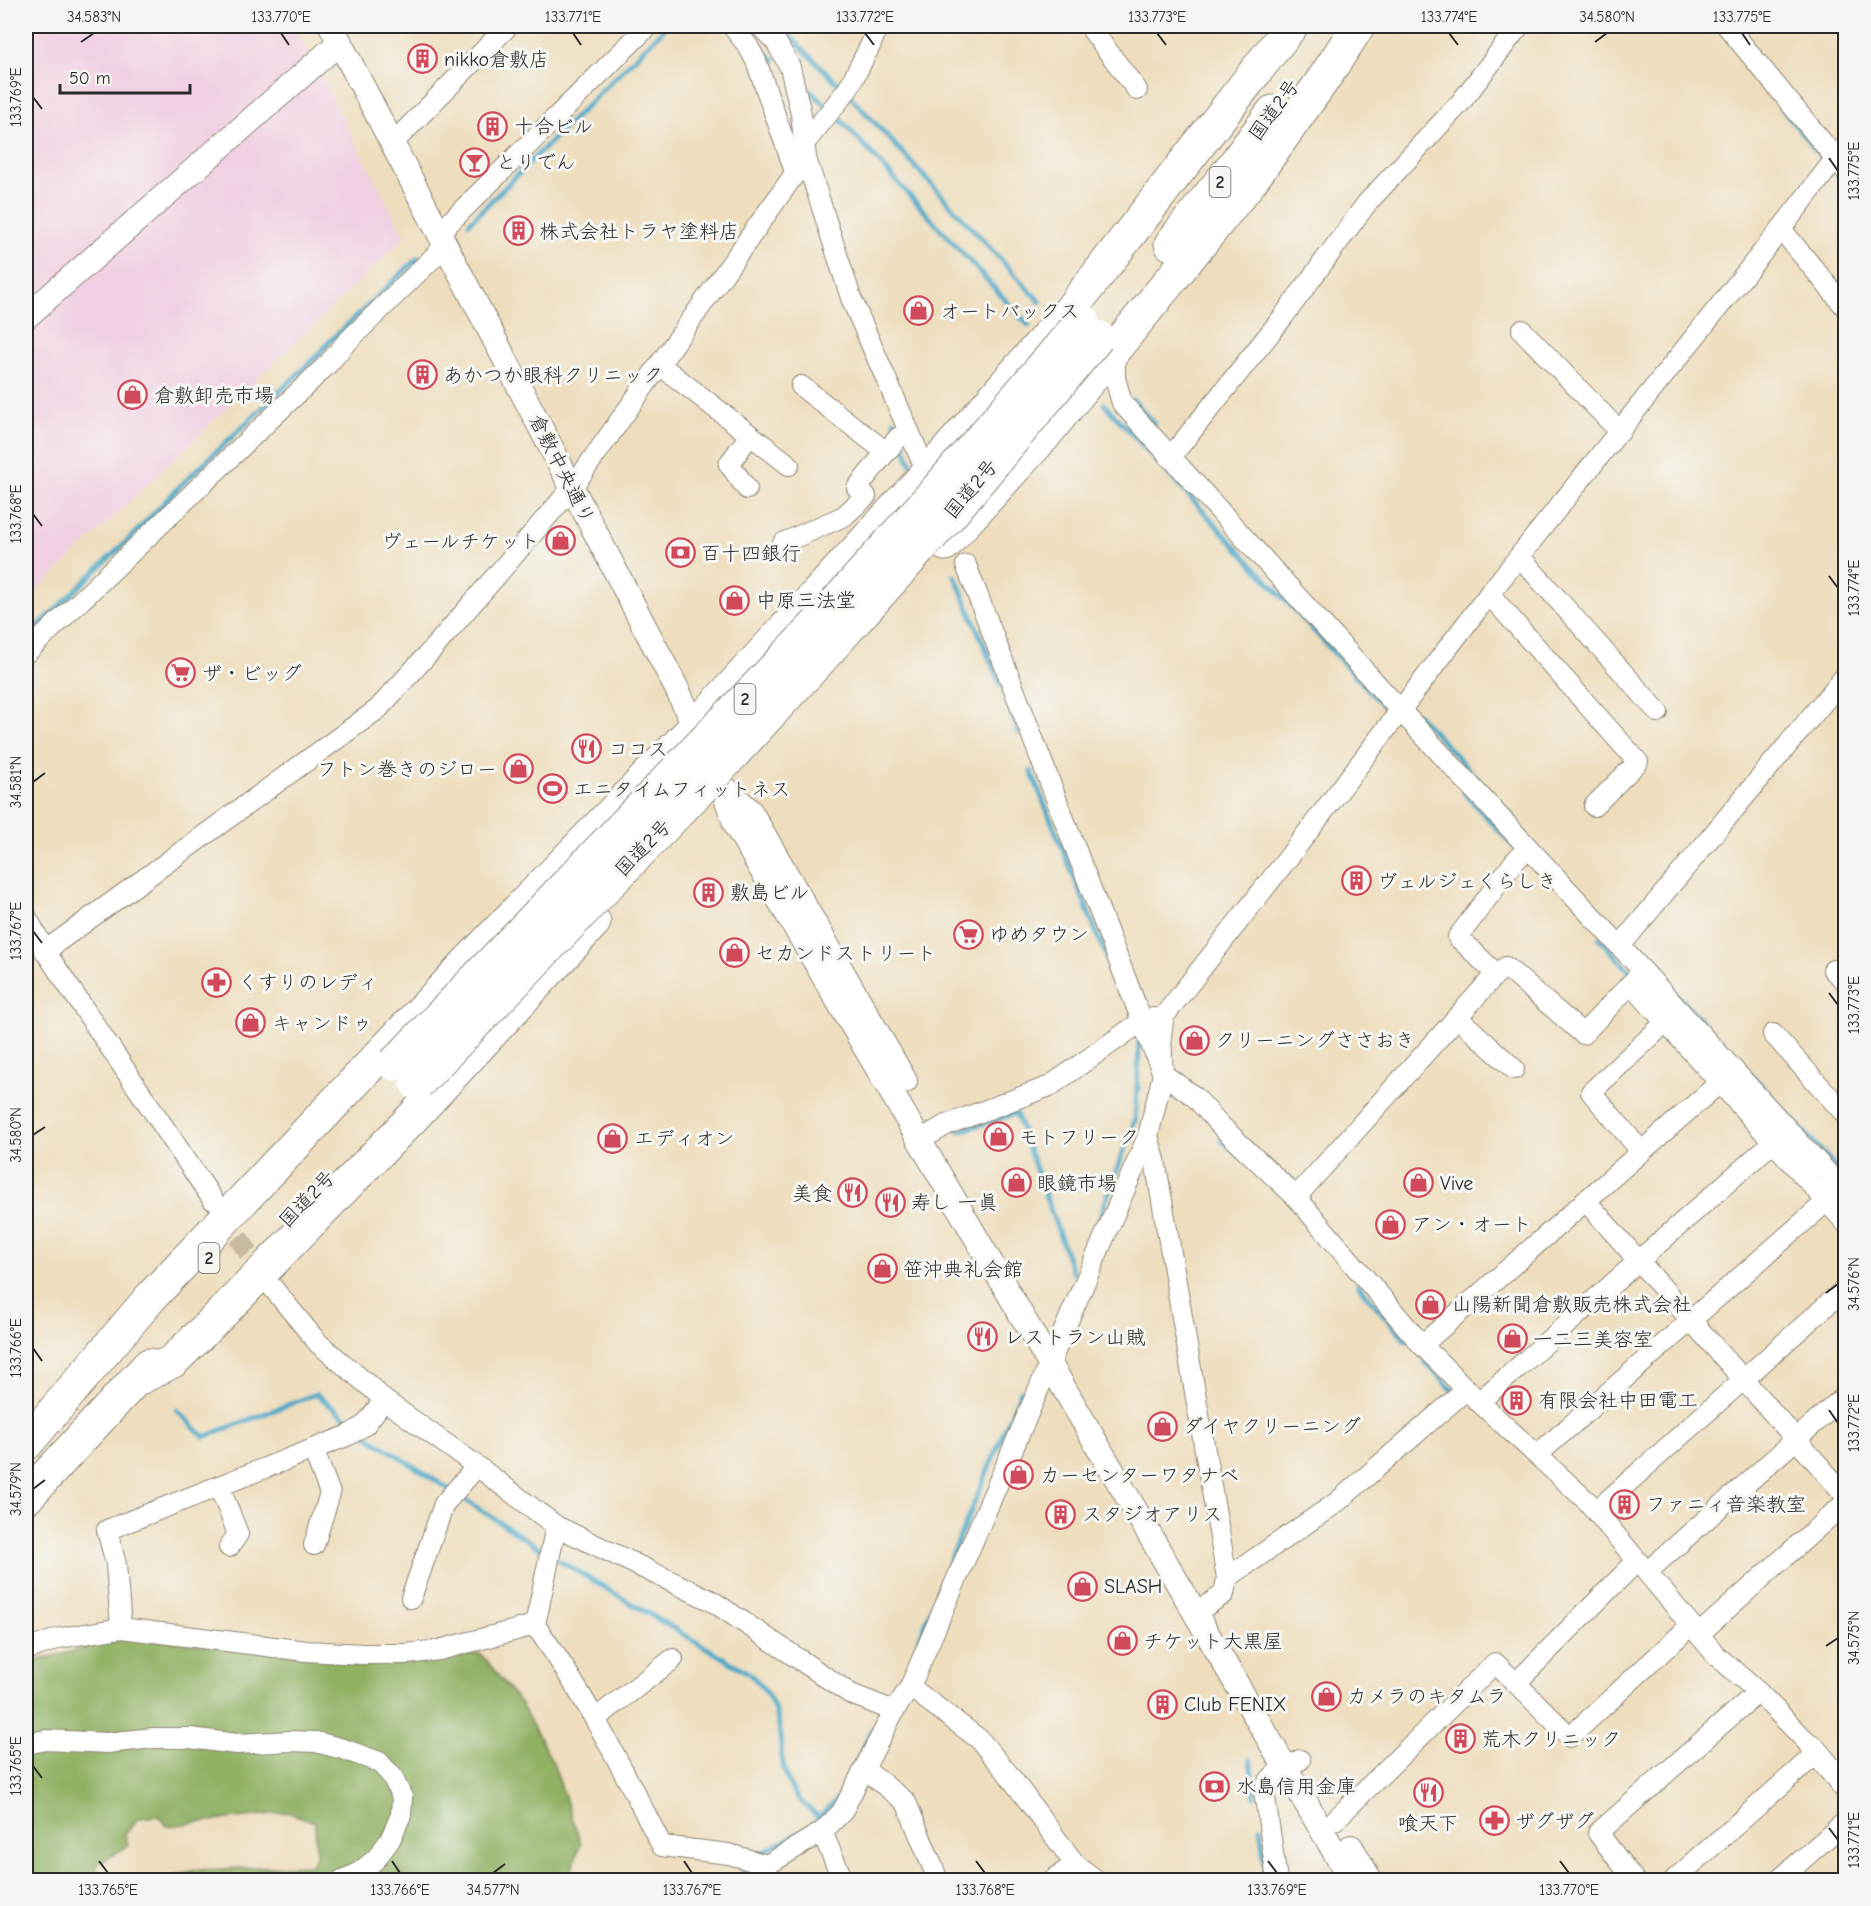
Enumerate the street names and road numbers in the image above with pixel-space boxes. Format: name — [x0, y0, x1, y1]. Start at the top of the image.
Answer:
street label: 国道2号 — [1244, 75, 1304, 145]
road number: 2 — [1210, 167, 1230, 197]
street label: 倉敷中央通り — [525, 410, 599, 528]
street label: 国道2号 — [940, 455, 1002, 523]
road number: 2 — [734, 684, 756, 714]
street label: 国道2号 — [610, 815, 676, 881]
street label: 国道2号 — [274, 1166, 340, 1232]
road number: 2 — [198, 1243, 220, 1273]

